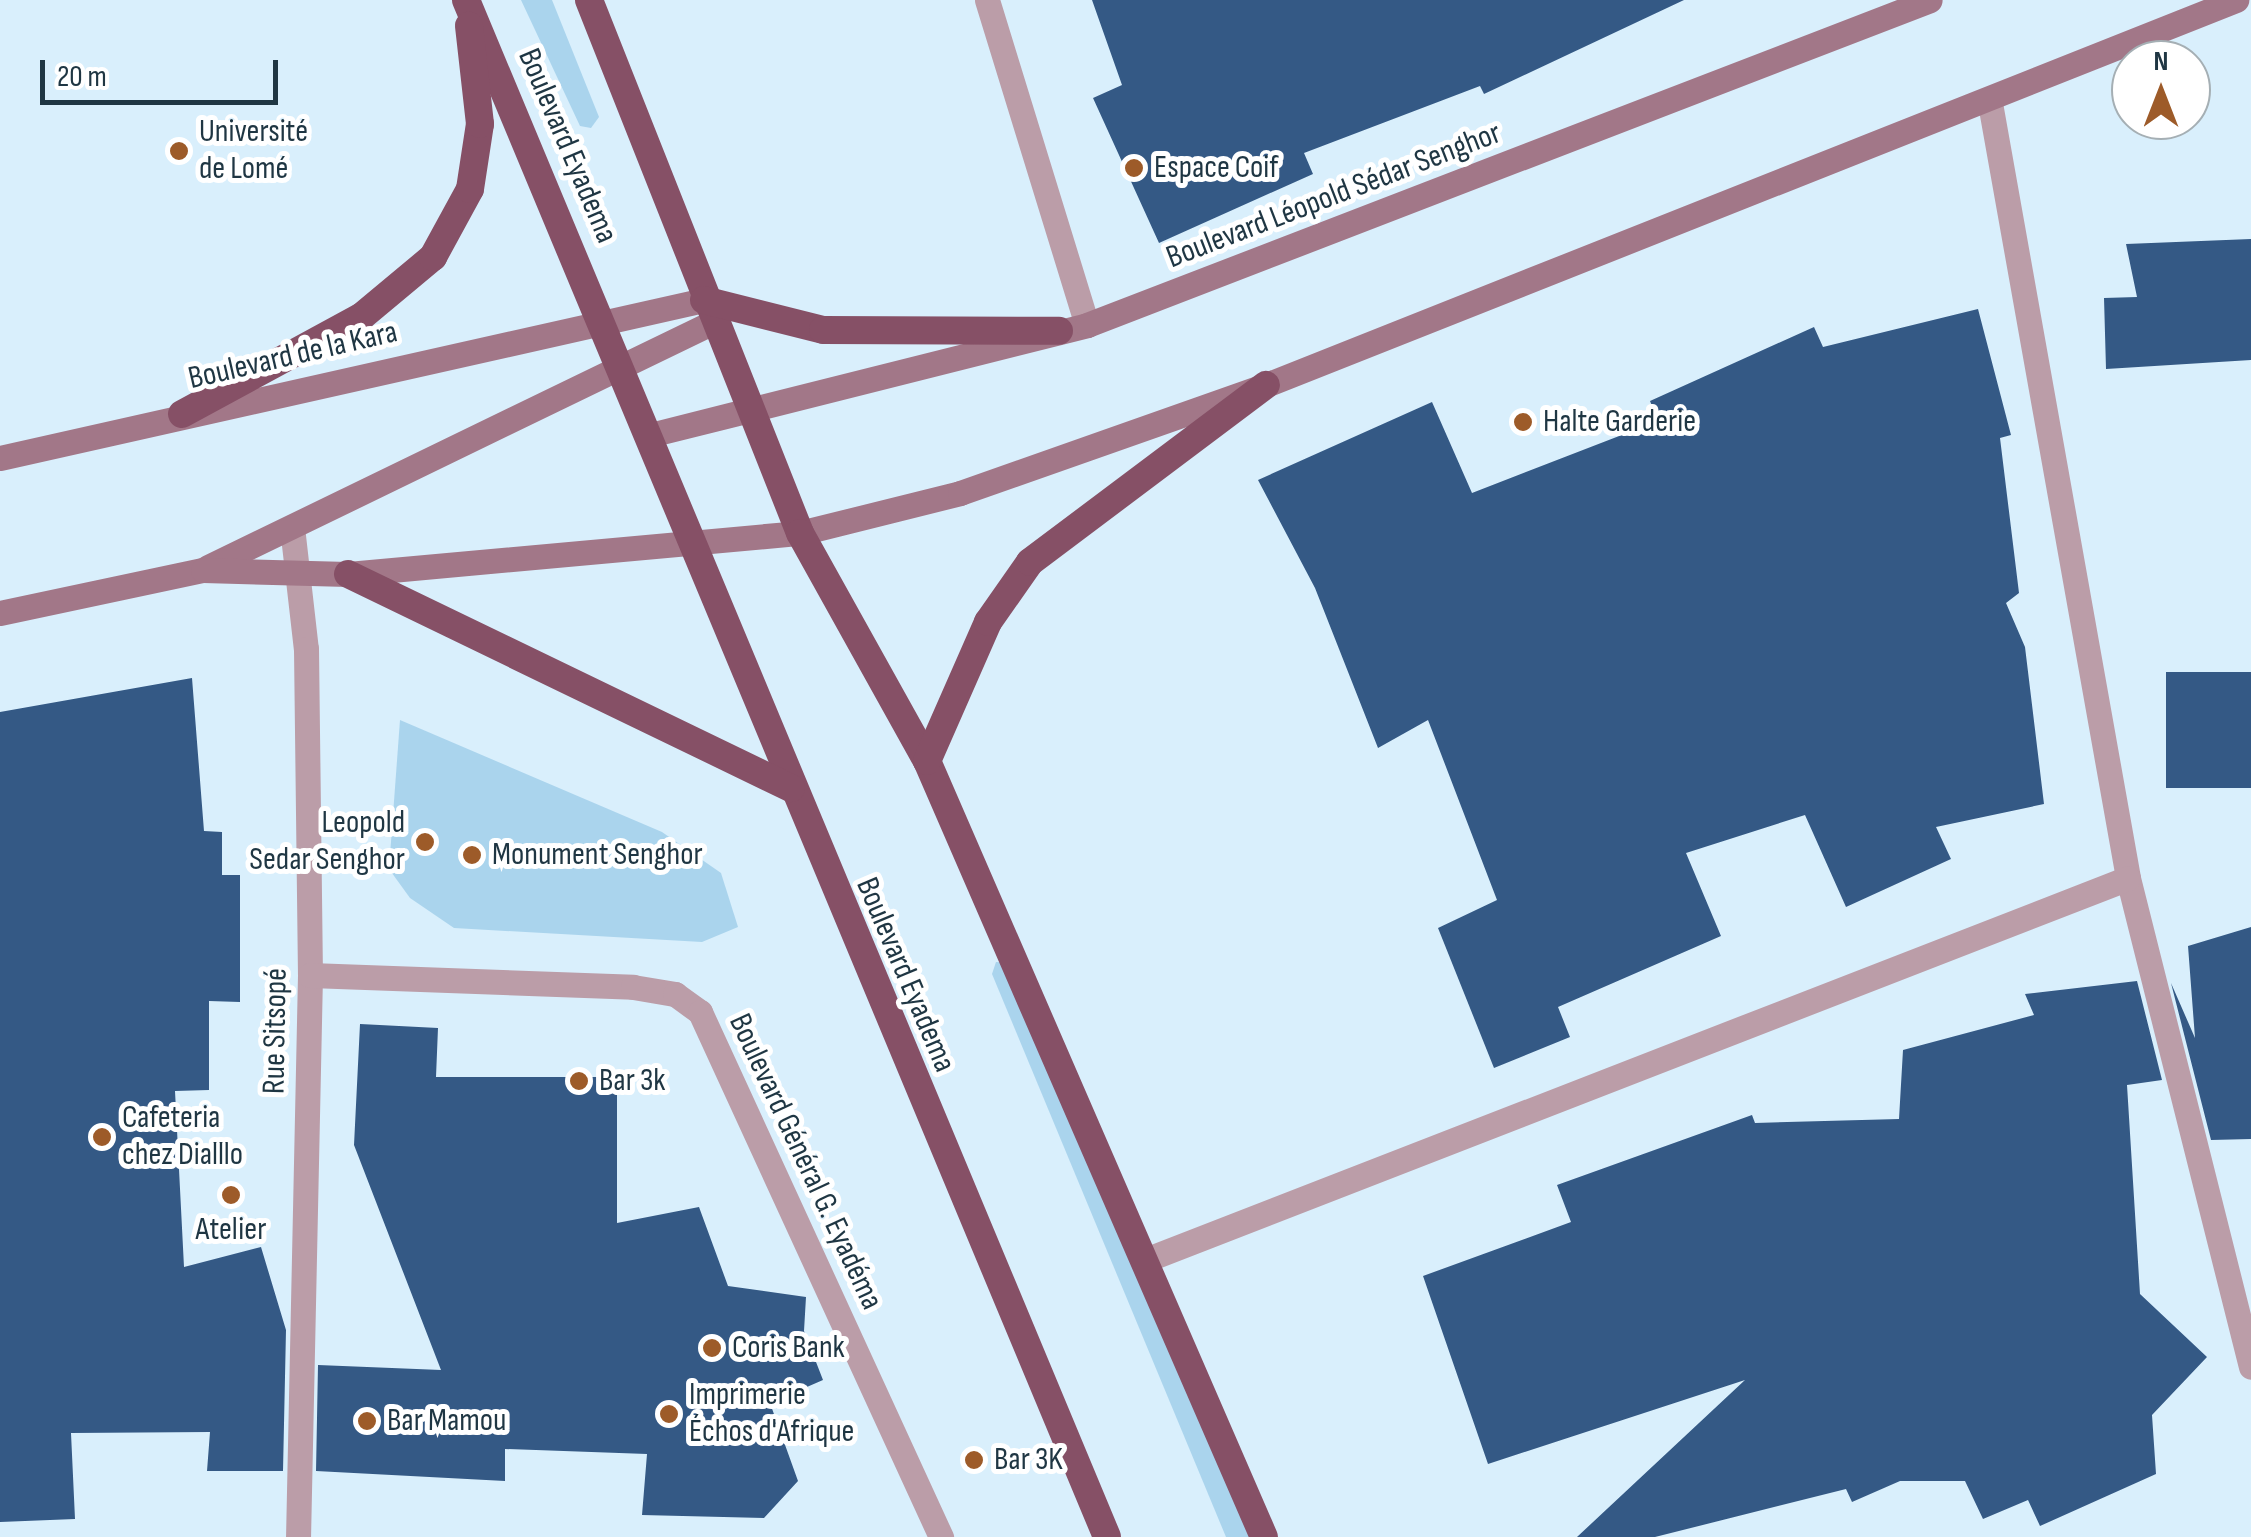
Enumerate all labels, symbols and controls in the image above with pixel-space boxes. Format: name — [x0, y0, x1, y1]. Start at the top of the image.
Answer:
scale bar — [45, 40, 282, 102]
north arrow — [2111, 40, 2211, 140]
street label: Boulevard Eyadema — [509, 43, 625, 249]
text: N — [2154, 45, 2168, 78]
text: 20 m — [57, 59, 107, 95]
place label: Université de Lomé — [199, 114, 308, 189]
street label: Boulevard Léopold Sédar Senghor — [1161, 114, 1507, 278]
marker: Université de Lomé — [168, 140, 190, 162]
place label: Espace Coif — [1154, 149, 1279, 187]
marker: Espace Coif — [1123, 157, 1145, 179]
street label: Boulevard de la Kara — [185, 313, 401, 399]
place label: Halte Garderie — [1543, 403, 1696, 441]
marker: Halte Garderie — [1512, 411, 1534, 433]
place label: Leopold Sedar Senghor — [249, 805, 405, 880]
marker: Leopold Sedar Senghor — [414, 831, 436, 853]
place label: Monument Senghor — [492, 836, 703, 874]
marker: Monument Senghor — [461, 844, 483, 866]
street label: Boulevard Eyadema — [847, 872, 963, 1078]
street label: Rue Sitsopé — [256, 968, 296, 1094]
street label: Boulevard Général G. Eyadéma — [720, 1008, 890, 1316]
place label: Bar 3k — [599, 1062, 666, 1100]
marker: Bar 3k — [568, 1070, 590, 1092]
place label: Cafeteria chez Dialllo — [122, 1100, 243, 1175]
marker: Cafeteria chez Dialllo — [91, 1126, 113, 1148]
marker: Atelier — [220, 1184, 242, 1206]
place label: Atelier — [196, 1211, 266, 1249]
place label: Coris Bank — [732, 1329, 845, 1367]
marker: Coris Bank — [701, 1337, 723, 1359]
place label: Imprimerie Échos d'Afrique — [689, 1377, 854, 1452]
place label: Bar Mamou — [387, 1402, 506, 1440]
marker: Imprimerie Échos d'Afrique — [658, 1403, 680, 1425]
marker: Bar Mamou — [356, 1410, 378, 1432]
place label: Bar 3K — [994, 1441, 1063, 1479]
marker: Bar 3K — [963, 1449, 985, 1471]

